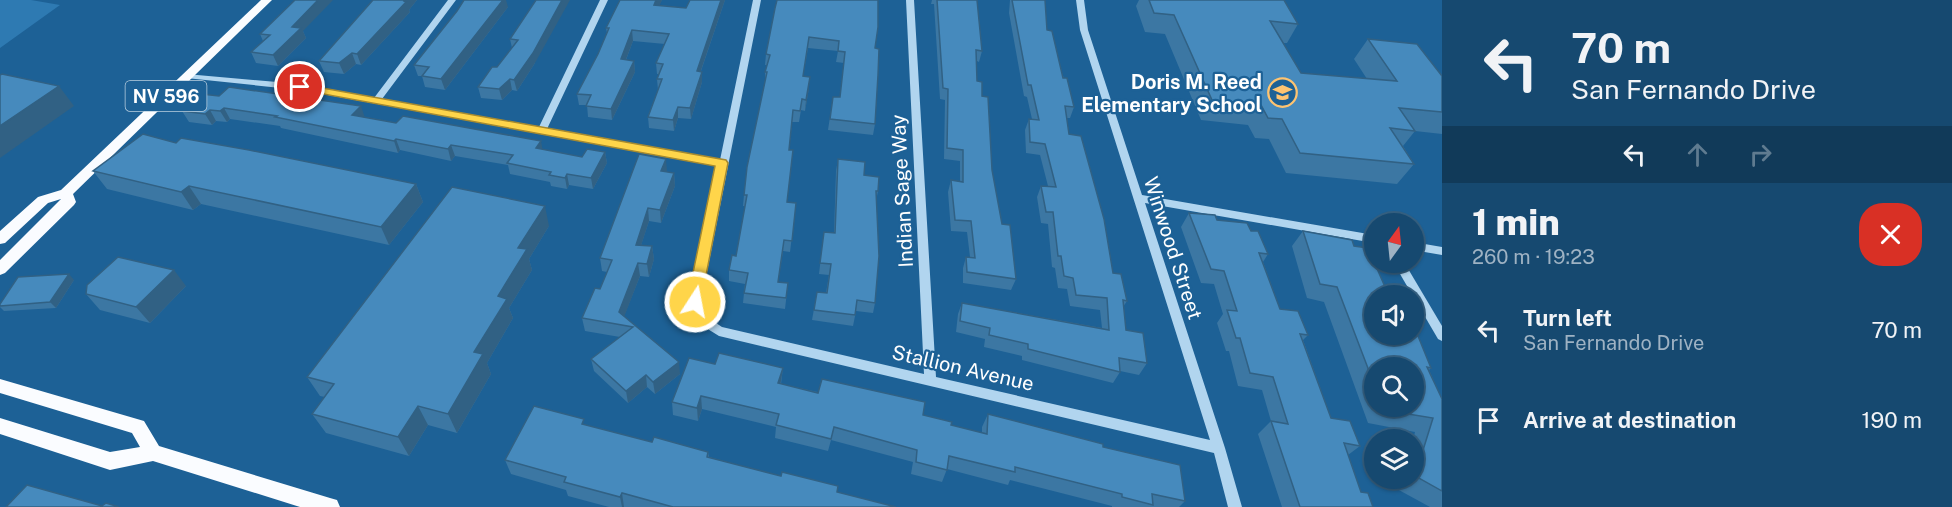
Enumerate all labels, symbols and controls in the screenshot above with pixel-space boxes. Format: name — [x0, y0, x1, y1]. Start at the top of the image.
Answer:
text: 70 m — [1571, 23, 1671, 72]
icon: left — [1472, 24, 1550, 102]
pin — [274, 61, 325, 112]
icon: arrive — [283, 70, 316, 103]
place label: Doris M. Reed Elementary School — [1081, 70, 1262, 117]
text: San Fernando Drive — [1571, 73, 1816, 105]
school or university icon: Doris M. Reed Elementary School — [1267, 77, 1299, 109]
road number: NV 596 — [126, 81, 207, 111]
street label: Indian Sage Way — [886, 113, 918, 268]
icon: left — [1618, 138, 1651, 171]
icon: ahead — [1681, 138, 1714, 171]
icon: right — [1744, 138, 1777, 171]
street label: Winwood Street — [1139, 174, 1207, 322]
text: 1 min — [1472, 201, 1560, 243]
button: close — [1859, 203, 1922, 266]
north arrow — [1364, 213, 1424, 273]
map controls — [1364, 213, 1424, 489]
text: 260 m · 19:23 — [1472, 245, 1595, 269]
position arrow — [663, 270, 727, 334]
button: sound — [1364, 285, 1424, 345]
text: Turn left — [1523, 305, 1612, 331]
icon: left — [1472, 314, 1505, 347]
text: 70 m — [1871, 317, 1922, 343]
text: San Fernando Drive — [1523, 331, 1704, 355]
street label: Stallion Avenue — [890, 340, 1036, 396]
button: search — [1364, 357, 1424, 417]
icon: arrive — [1472, 404, 1505, 437]
text: Arrive at destination — [1523, 407, 1736, 433]
text: 190 m — [1862, 407, 1922, 433]
button: layers — [1364, 429, 1424, 489]

